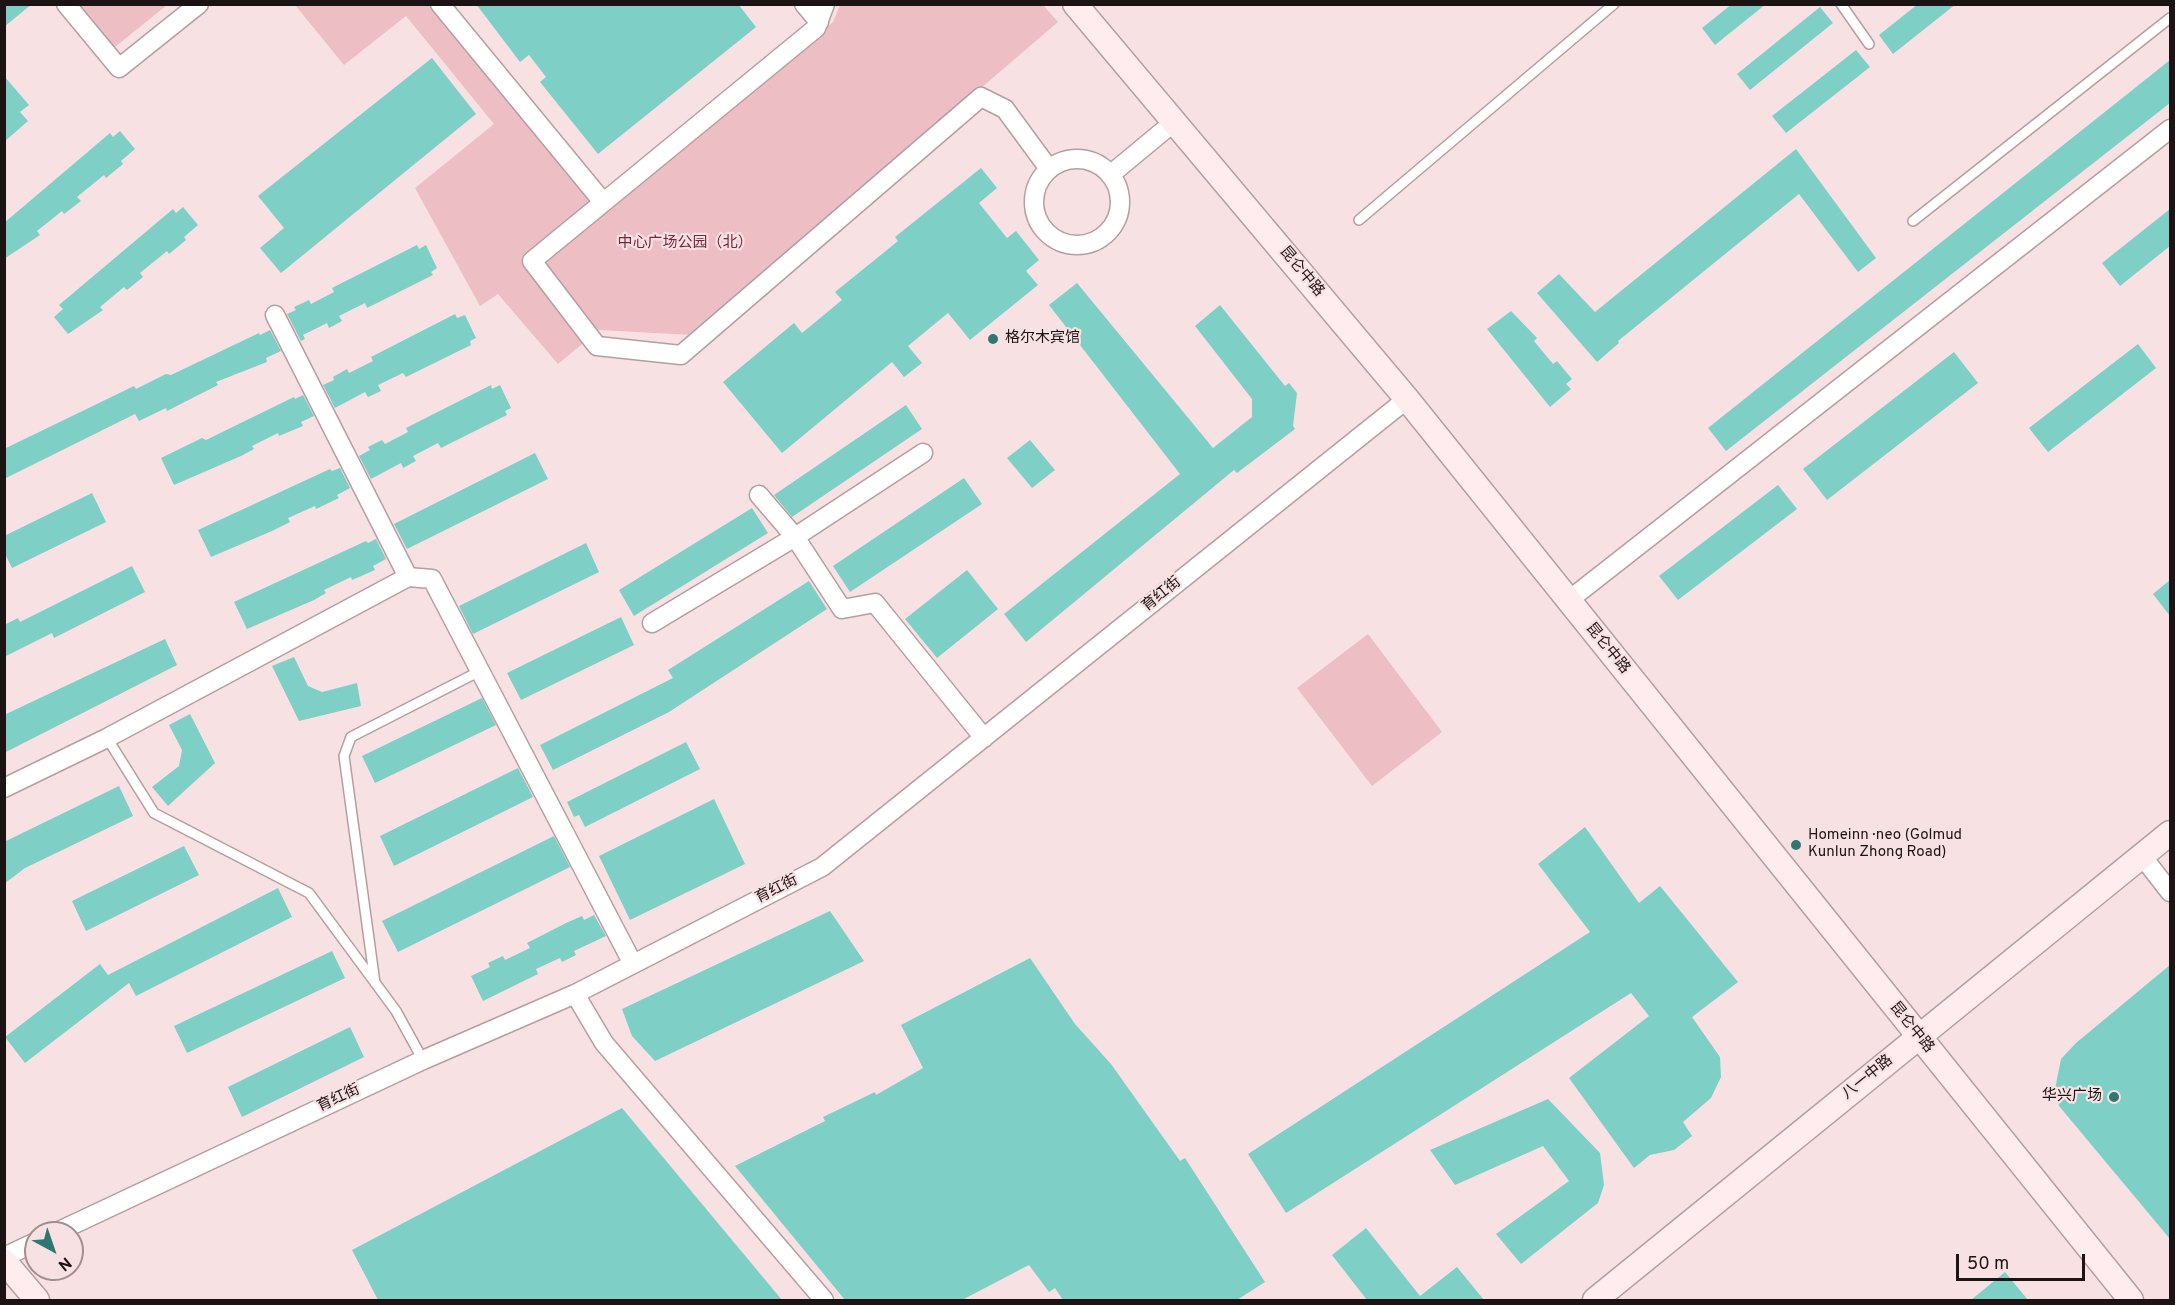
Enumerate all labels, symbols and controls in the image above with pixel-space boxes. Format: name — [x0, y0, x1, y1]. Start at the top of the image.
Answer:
park label: 中心广场公园（北） — [618, 235, 752, 253]
street label: 昆仑中路 — [1275, 243, 1327, 301]
place label: 格尔木宾馆 — [1005, 330, 1080, 348]
marker: 格尔木宾馆 — [986, 332, 1000, 346]
street label: 育红街 — [1139, 574, 1185, 616]
street label: 昆仑中路 — [1581, 620, 1633, 678]
place label: Homeinn · neo (Golmud Kunlun Zhong Road) — [1808, 827, 1962, 862]
marker: Homeinn · neo (Golmud Kunlun Zhong Road) — [1789, 838, 1803, 852]
street label: 育红街 — [753, 872, 801, 908]
street label: 昆仑中路 — [1885, 999, 1937, 1057]
street label: 八一中路 — [1839, 1052, 1897, 1104]
street label: 育红街 — [315, 1081, 363, 1117]
place label: 华兴广场 — [2042, 1088, 2102, 1106]
marker: 华兴广场 — [2107, 1090, 2121, 1104]
north arrow — [24, 1221, 84, 1281]
scale bar — [1959, 1242, 2088, 1280]
text: N — [53, 1252, 75, 1275]
text: 50 m — [1967, 1253, 2009, 1276]

